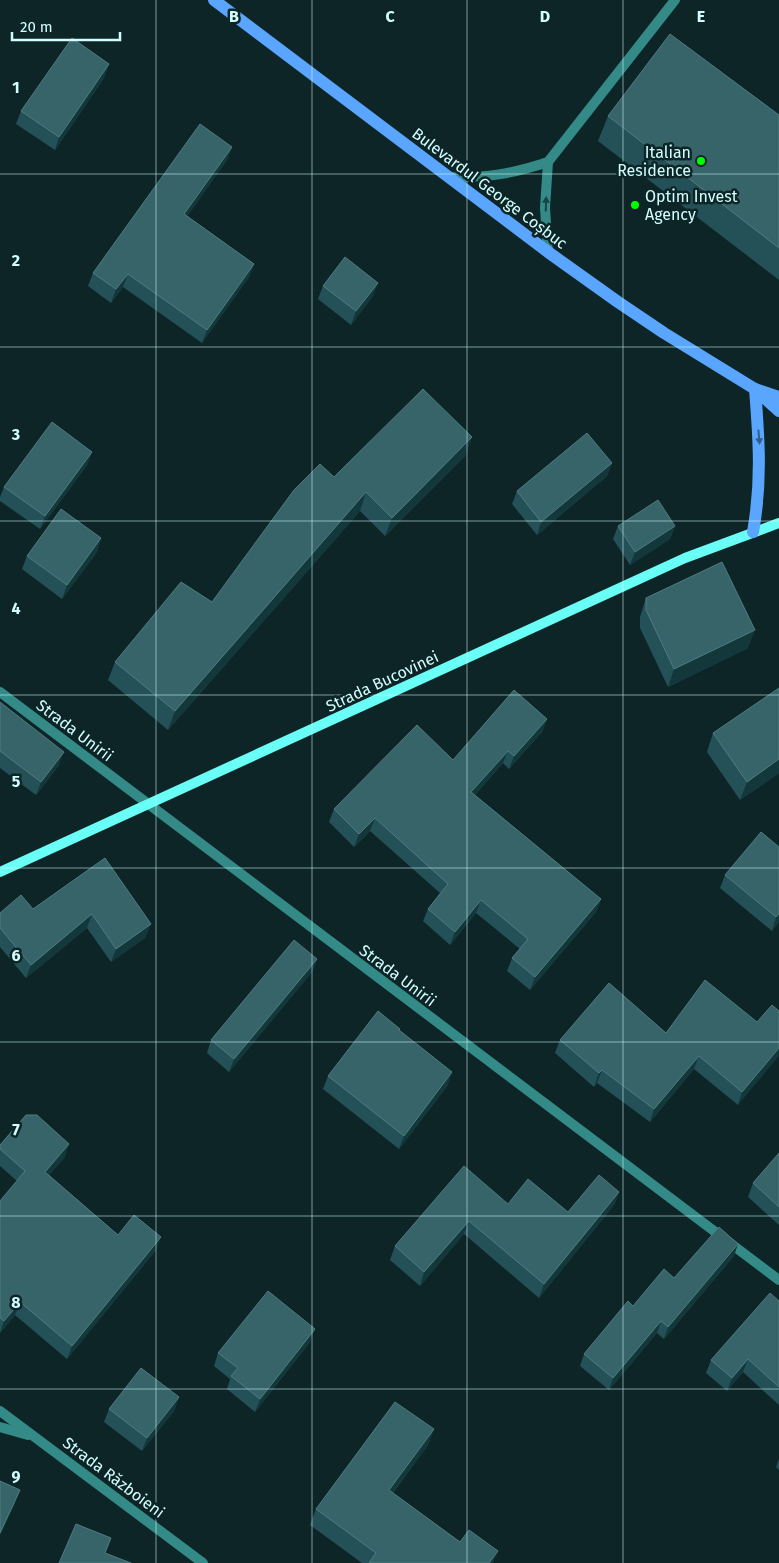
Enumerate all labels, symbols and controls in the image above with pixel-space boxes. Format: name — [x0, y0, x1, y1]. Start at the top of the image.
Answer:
text: B — [229, 7, 239, 26]
text: C — [385, 7, 395, 26]
text: D — [540, 7, 550, 26]
text: E — [697, 7, 705, 26]
scale bar — [12, 10, 120, 42]
text: 20 m — [20, 18, 53, 36]
text: 1 — [12, 78, 20, 97]
street label: Bulevardul George Coșbuc — [408, 124, 571, 254]
place label: Italian Residence — [617, 143, 691, 180]
marker: Italian Residence — [695, 155, 707, 167]
place label: Optim Invest Agency — [645, 187, 738, 224]
one-way arrow — [542, 196, 550, 212]
marker: Optim Invest Agency — [629, 199, 641, 211]
text: 2 — [12, 251, 20, 270]
text: 3 — [11, 425, 20, 444]
one-way arrow — [755, 430, 763, 446]
text: 4 — [11, 599, 21, 618]
street label: Strada Bucovinei — [323, 647, 441, 716]
street label: Strada Unirii — [33, 695, 117, 765]
text: 5 — [12, 772, 21, 791]
street label: Strada Unirii — [356, 940, 440, 1010]
text: 6 — [11, 946, 21, 965]
text: 7 — [12, 1120, 20, 1139]
text: 8 — [11, 1293, 21, 1312]
street label: Strada Războieni — [59, 1433, 168, 1522]
text: 9 — [12, 1467, 21, 1486]

